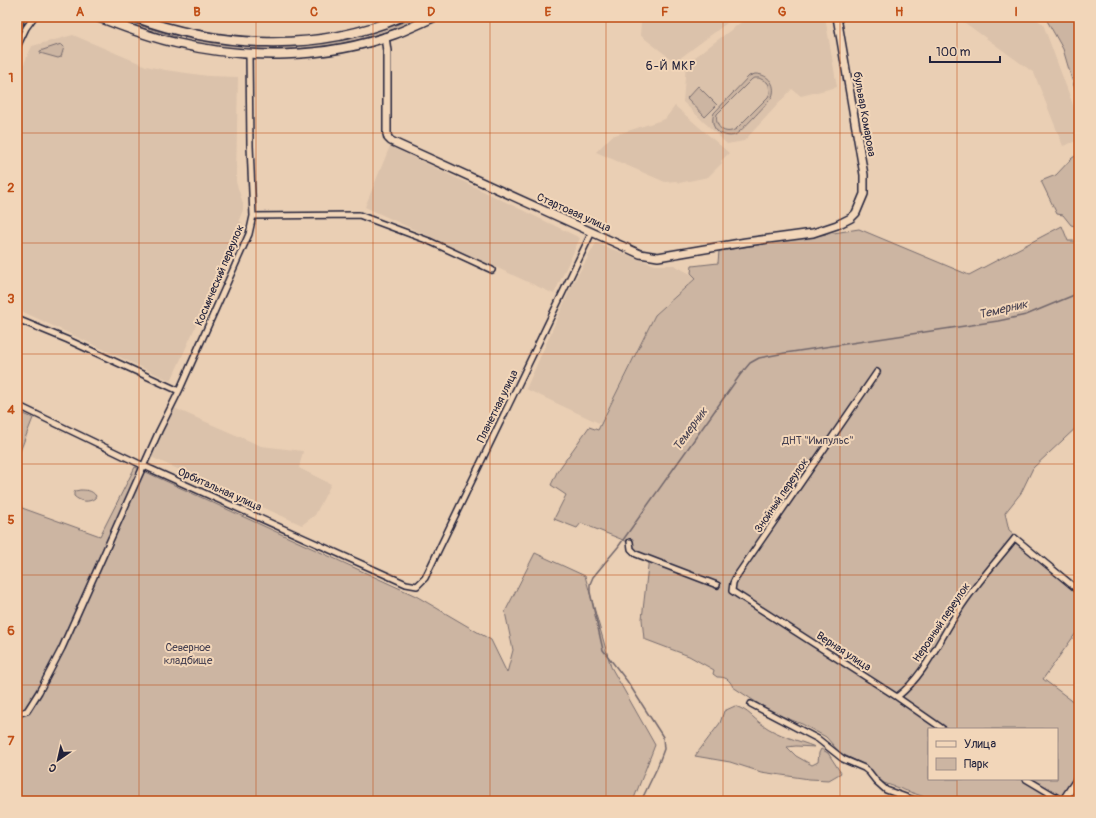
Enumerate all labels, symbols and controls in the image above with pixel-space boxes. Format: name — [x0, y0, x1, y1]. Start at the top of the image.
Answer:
text: A — [76, 4, 85, 20]
text: B — [193, 4, 201, 20]
text: C — [310, 4, 318, 20]
text: D — [427, 4, 435, 20]
text: E — [545, 4, 552, 20]
text: F — [661, 4, 669, 20]
text: G — [778, 4, 787, 20]
text: H — [895, 4, 903, 20]
text: I — [1014, 4, 1018, 20]
scale bar — [930, 38, 1000, 64]
text: 100 m — [936, 45, 971, 60]
district label: 6-Й МКР — [646, 59, 696, 74]
text: 1 — [8, 70, 14, 86]
street label: бульвар Комарова — [851, 71, 878, 158]
text: 2 — [7, 180, 15, 196]
street label: Стартовая улица — [535, 190, 613, 235]
street label: Космический переулок — [192, 222, 247, 328]
text: 3 — [7, 291, 15, 307]
water label: Темерник — [977, 296, 1031, 322]
street label: Планетная улица — [474, 368, 521, 445]
text: 4 — [7, 402, 15, 418]
water label: Темерник — [670, 403, 712, 454]
park label: ДНТ "Импульс" — [781, 434, 854, 447]
street label: Знойный переулок — [752, 455, 811, 535]
street label: Орбитальная улица — [176, 465, 264, 514]
text: 5 — [7, 512, 15, 528]
street label: Неровный переулок — [910, 580, 973, 664]
text: 6 — [7, 623, 15, 639]
street label: Верная улица — [814, 629, 873, 674]
park label: Северное кладбище — [164, 641, 213, 667]
legend — [928, 728, 1058, 780]
text: 7 — [8, 733, 15, 749]
text: Улица — [964, 737, 996, 752]
north arrow — [38, 740, 78, 780]
text: Парк — [964, 757, 989, 772]
text: С — [46, 760, 59, 775]

